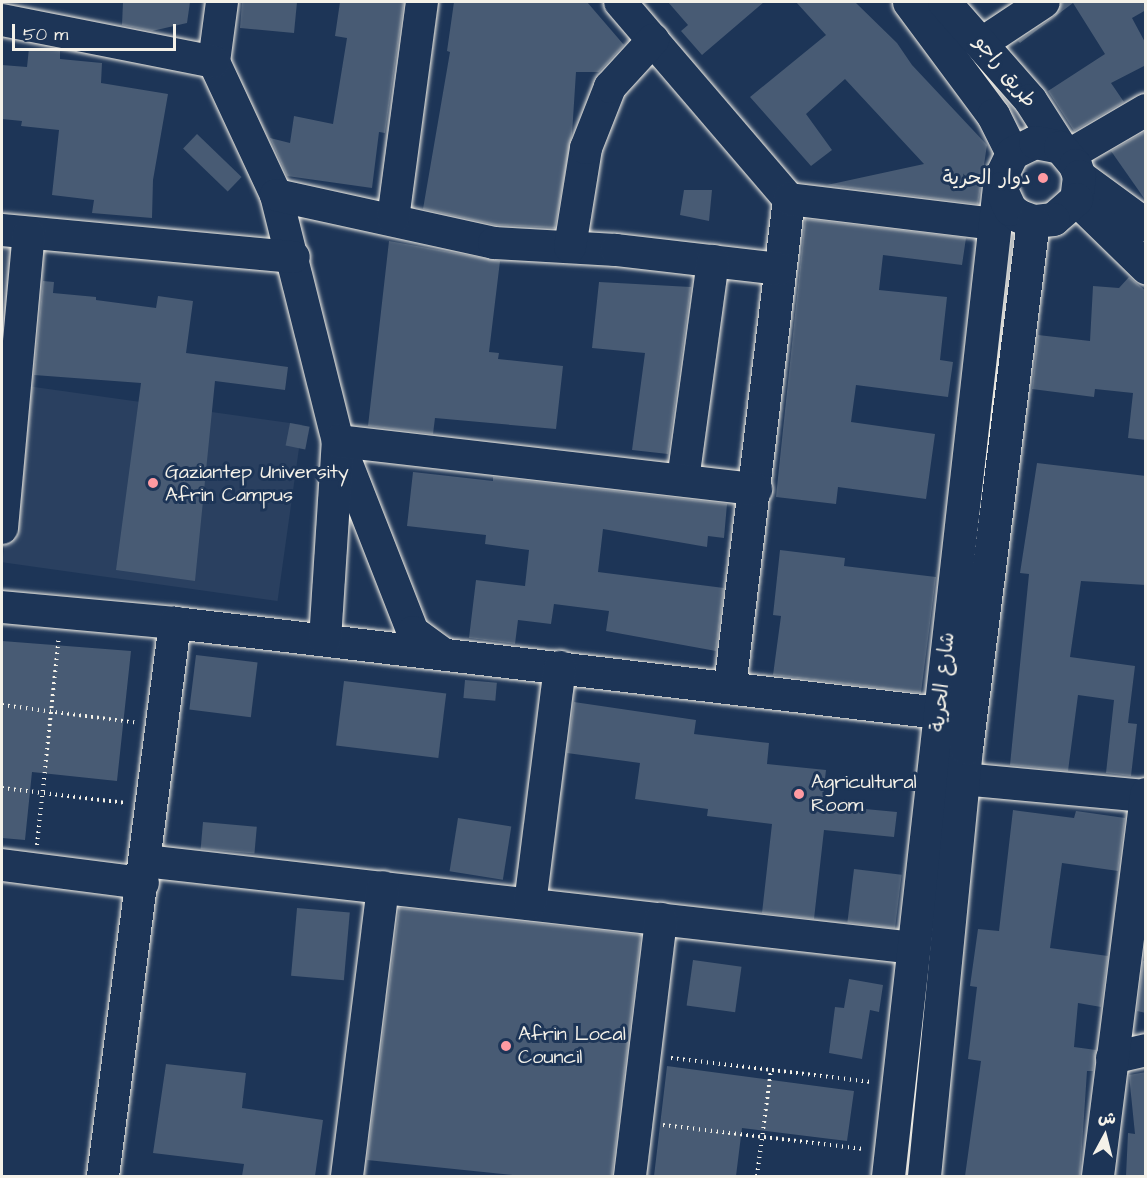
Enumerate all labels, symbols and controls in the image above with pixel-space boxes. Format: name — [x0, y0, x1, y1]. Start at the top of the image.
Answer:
scale bar — [15, 12, 178, 50]
text: 50 m — [23, 22, 68, 47]
street label: طريق راجو — [969, 31, 1041, 113]
place label: دوار الحرية — [943, 166, 1031, 190]
marker: دوار الحرية — [1036, 171, 1050, 185]
place label: Gaziantep University Afrin Campus — [165, 460, 349, 507]
marker: Gaziantep University Afrin Campus — [146, 476, 160, 490]
street label: شارع الحرية — [926, 631, 960, 733]
place label: Agricultural Room — [811, 771, 917, 818]
marker: Agricultural Room — [792, 787, 806, 801]
place label: Afrin Local Council — [518, 1022, 626, 1069]
marker: Afrin Local Council — [499, 1039, 513, 1053]
north arrow — [1075, 1106, 1135, 1166]
text: ش — [1097, 1106, 1117, 1130]

